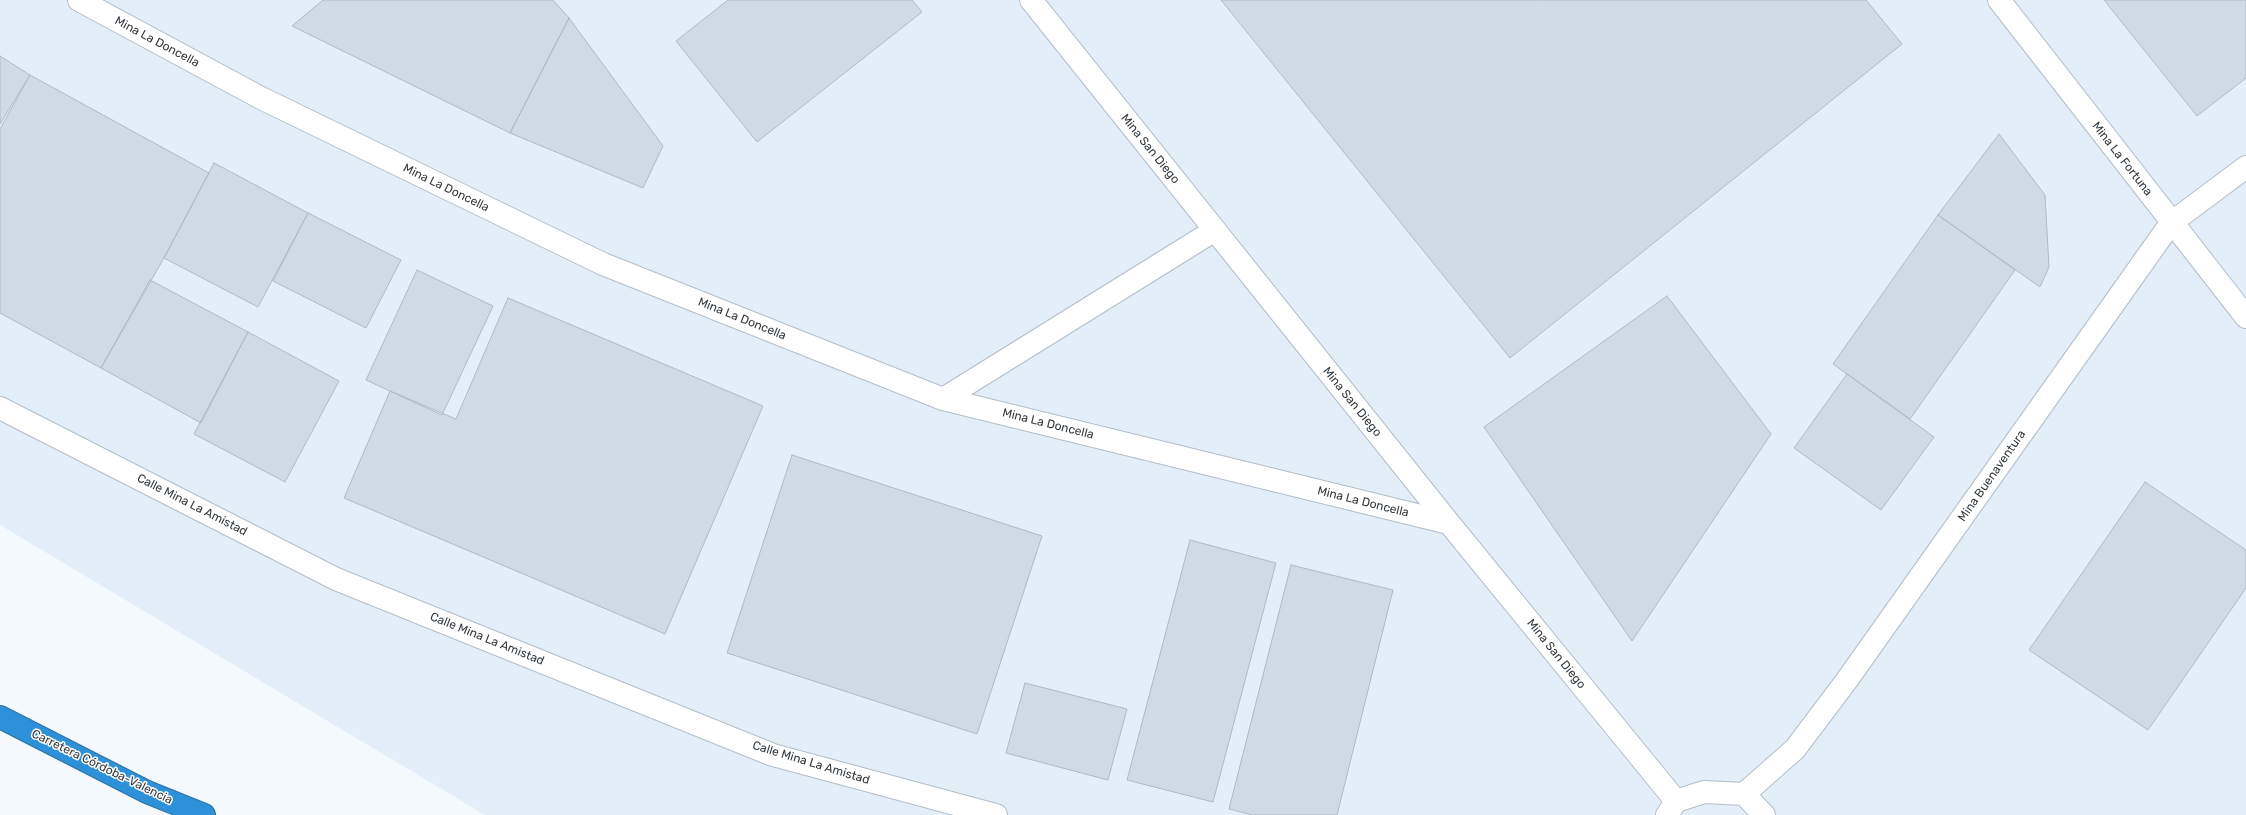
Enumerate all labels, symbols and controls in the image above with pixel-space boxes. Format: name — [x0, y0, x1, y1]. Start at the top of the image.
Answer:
street label: Mina La Doncella — [112, 14, 202, 70]
street label: Mina San Diego — [1117, 111, 1183, 187]
street label: Mina La Fortuna — [2089, 119, 2155, 199]
street label: Mina La Doncella — [401, 161, 491, 215]
street label: Mina La Doncella — [696, 295, 788, 343]
street label: Mina San Diego — [1319, 364, 1385, 440]
street label: Mina La Doncella — [1001, 406, 1095, 442]
street label: Mina Buenaventura — [1955, 427, 2029, 525]
street label: Calle Mina La Amistad — [134, 471, 250, 539]
street label: Mina La Doncella — [1316, 484, 1410, 520]
street label: Calle Mina La Amistad — [428, 609, 546, 669]
street label: Mina San Diego — [1523, 616, 1589, 692]
street label: Carretera Córdoba-Valencia — [29, 727, 175, 807]
street label: Calle Mina La Amistad — [751, 738, 871, 788]

